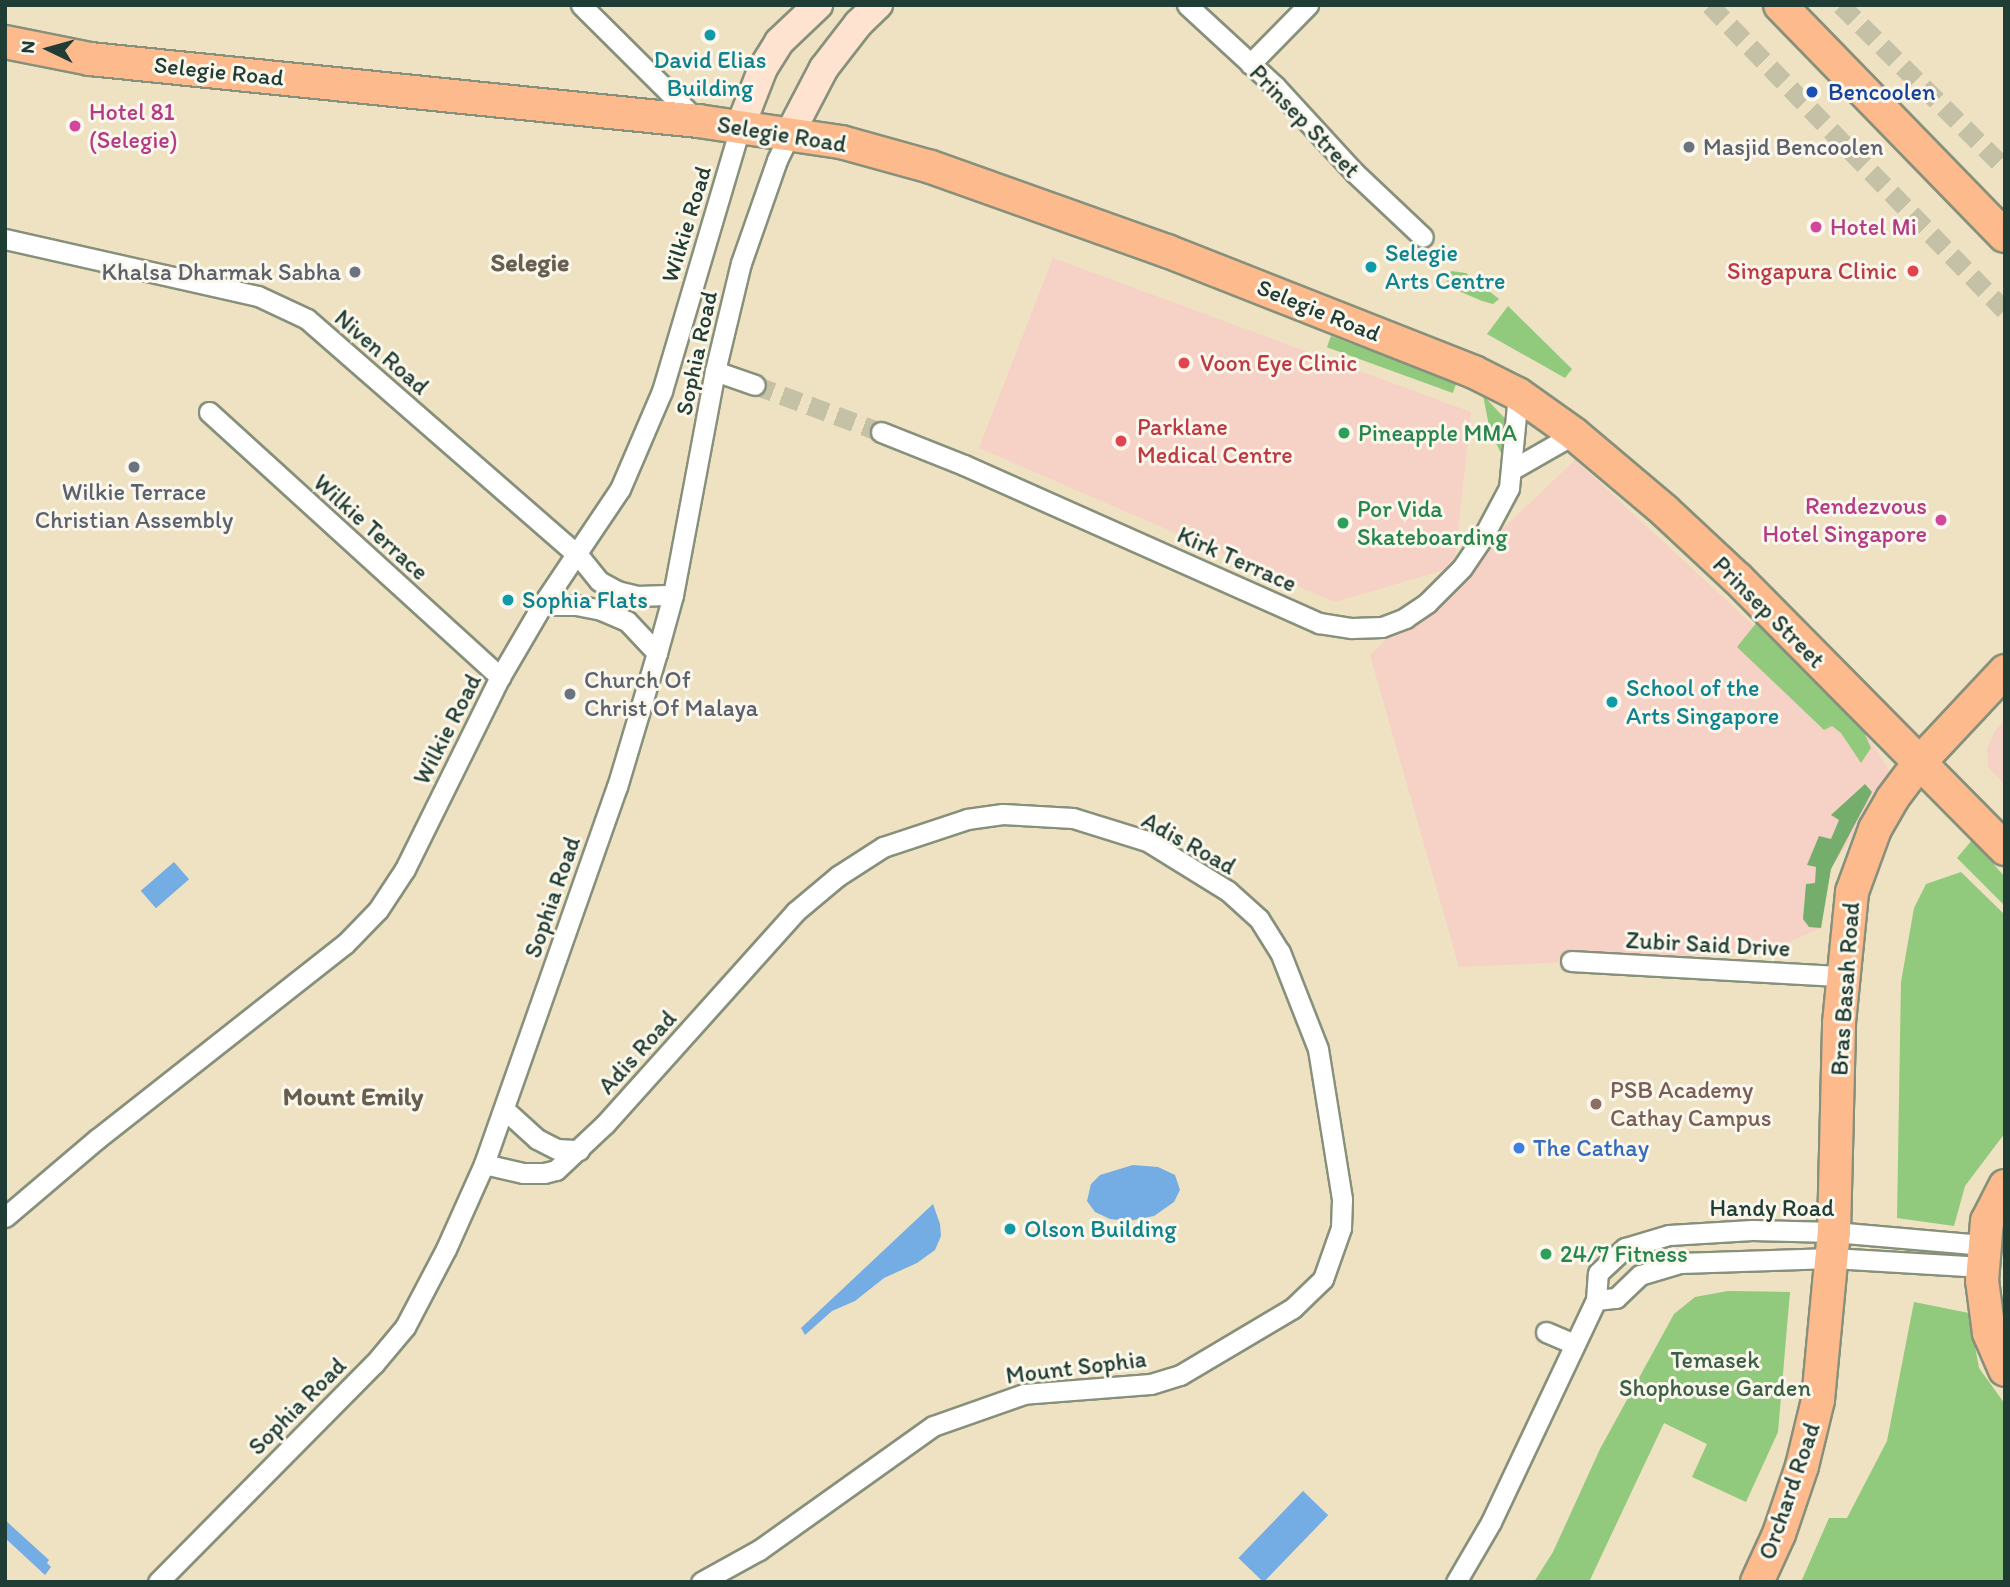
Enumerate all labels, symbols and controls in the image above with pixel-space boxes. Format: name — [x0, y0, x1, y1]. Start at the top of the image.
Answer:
north arrow — [14, 14, 84, 84]
marker: David Elias Building — [702, 27, 718, 43]
text: N — [16, 40, 40, 55]
place label: David Elias Building — [654, 46, 766, 102]
street label: Selegie Road — [153, 50, 285, 92]
street label: Prinsep Street — [1244, 59, 1366, 183]
place label: Bencoolen — [1828, 78, 1936, 106]
marker: Bencoolen — [1802, 82, 1822, 102]
place label: Hotel 81 (Selegie) — [89, 98, 178, 154]
street label: Selegie Road — [716, 110, 848, 158]
marker: Hotel 81 (Selegie) — [67, 118, 83, 134]
place label: Masjid Bencoolen — [1703, 133, 1883, 161]
marker: Masjid Bencoolen — [1681, 139, 1697, 155]
street label: Wilkie Road — [655, 162, 717, 286]
place label: Hotel Mi — [1830, 213, 1916, 241]
marker: Hotel Mi — [1808, 219, 1824, 235]
place label: Selegie Arts Centre — [1385, 239, 1505, 295]
district label: Selegie — [491, 247, 569, 279]
place label: Singapura Clinic — [1728, 257, 1897, 285]
place label: Khalsa Dharmak Sabha — [103, 258, 341, 286]
marker: Selegie Arts Centre — [1363, 259, 1379, 275]
marker: Singapura Clinic — [1903, 261, 1923, 281]
marker: Khalsa Dharmak Sabha — [347, 264, 363, 280]
street label: Selegie Road — [1253, 272, 1385, 348]
street label: Sophia Road — [669, 288, 723, 418]
street label: Niven Road — [329, 303, 435, 401]
place label: Voon Eye Clinic — [1200, 349, 1357, 377]
marker: Voon Eye Clinic — [1174, 353, 1194, 373]
place label: Parklane Medical Centre — [1137, 413, 1293, 469]
place label: Pineapple MMA — [1358, 419, 1517, 447]
marker: Pineapple MMA — [1336, 425, 1352, 441]
marker: Parklane Medical Centre — [1111, 431, 1131, 451]
marker: Wilkie Terrace Christian Assembly — [126, 459, 142, 475]
street label: Wilkie Terrace — [308, 468, 434, 586]
place label: Wilkie Terrace Christian Assembly — [34, 478, 234, 534]
place label: Rendezvous Hotel Singapore — [1763, 492, 1927, 548]
place label: Por Vida Skateboarding — [1357, 495, 1507, 551]
marker: Rendezvous Hotel Singapore — [1933, 512, 1949, 528]
marker: Por Vida Skateboarding — [1335, 515, 1351, 531]
street label: Kirk Terrace — [1174, 521, 1300, 597]
street label: Prinsep Street — [1707, 550, 1831, 674]
place label: Sophia Flats — [522, 586, 648, 614]
marker: Sophia Flats — [500, 592, 516, 608]
place label: Church Of Christ Of Malaya — [584, 666, 758, 722]
street label: Wilkie Road — [407, 669, 487, 789]
place label: School of the Arts Singapore — [1626, 674, 1779, 730]
marker: Church Of Christ Of Malaya — [562, 686, 578, 702]
marker: School of the Arts Singapore — [1604, 694, 1620, 710]
street label: Adis Road — [1137, 806, 1241, 880]
street label: Sophia Road — [518, 833, 586, 961]
street label: Bras Basah Road — [1825, 901, 1865, 1077]
street label: Zubir Said Drive — [1625, 925, 1791, 963]
street label: Adis Road — [592, 1004, 682, 1100]
place label: PSB Academy Cathay Campus — [1610, 1076, 1772, 1132]
district label: Mount Emily — [283, 1081, 423, 1113]
marker: PSB Academy Cathay Campus — [1588, 1096, 1604, 1112]
place label: The Cathay — [1533, 1134, 1648, 1162]
marker: The Cathay — [1511, 1140, 1527, 1156]
street label: Handy Road — [1710, 1194, 1834, 1222]
place label: Olson Building — [1024, 1215, 1177, 1243]
marker: Olson Building — [1002, 1221, 1018, 1237]
place label: 24/7 Fitness — [1560, 1240, 1688, 1268]
marker: 24/7 Fitness — [1538, 1246, 1554, 1262]
street label: Mount Sophia — [1004, 1344, 1148, 1390]
park label: Temasek Shophouse Garden — [1619, 1346, 1811, 1402]
street label: Sophia Road — [242, 1351, 352, 1461]
street label: Orchard Road — [1752, 1419, 1826, 1563]

